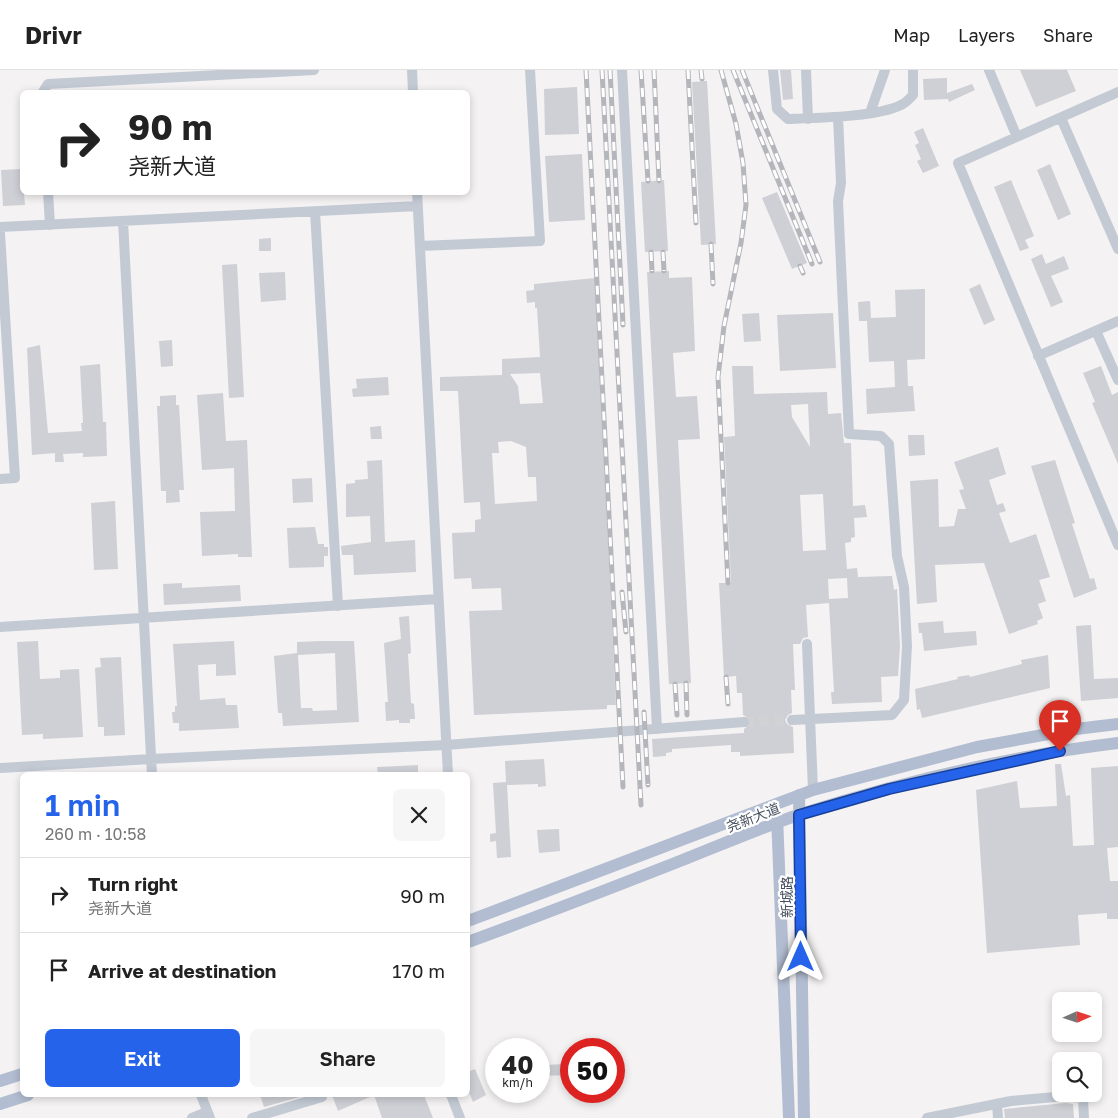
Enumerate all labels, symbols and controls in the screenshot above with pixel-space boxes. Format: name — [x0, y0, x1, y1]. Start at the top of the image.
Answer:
text: Drivr — [25, 20, 82, 49]
text: Map — [893, 24, 930, 46]
text: Layers — [958, 24, 1015, 46]
text: Share — [1043, 24, 1093, 46]
text: 90 m — [128, 106, 212, 148]
icon: right — [45, 110, 110, 175]
text: 尧新大道 — [128, 152, 216, 179]
pin — [1039, 700, 1081, 751]
icon: arrive — [1046, 707, 1074, 735]
text: 1 min — [45, 787, 120, 823]
button: close — [393, 789, 445, 841]
street label: 尧新大道 — [724, 799, 782, 835]
text: 260 m · 10:58 — [45, 824, 146, 844]
text: Turn right — [88, 872, 178, 895]
street label: 新城路 — [778, 876, 795, 918]
icon: right — [45, 881, 73, 909]
text: 90 m — [400, 884, 445, 907]
text: 尧新大道 — [88, 898, 152, 918]
position arrow — [774, 930, 826, 982]
icon: arrive — [45, 956, 73, 984]
text: Arrive at destination — [88, 959, 276, 982]
text: 170 m — [392, 959, 445, 982]
north arrow — [1052, 992, 1102, 1042]
map controls — [1052, 992, 1102, 1102]
button: Exit — [45, 1029, 240, 1087]
button: Share — [250, 1029, 445, 1087]
speed limit sign: 50 — [560, 1038, 625, 1103]
text: 40 — [502, 1049, 533, 1080]
button: search — [1052, 1052, 1102, 1102]
text: km/h — [502, 1075, 533, 1090]

